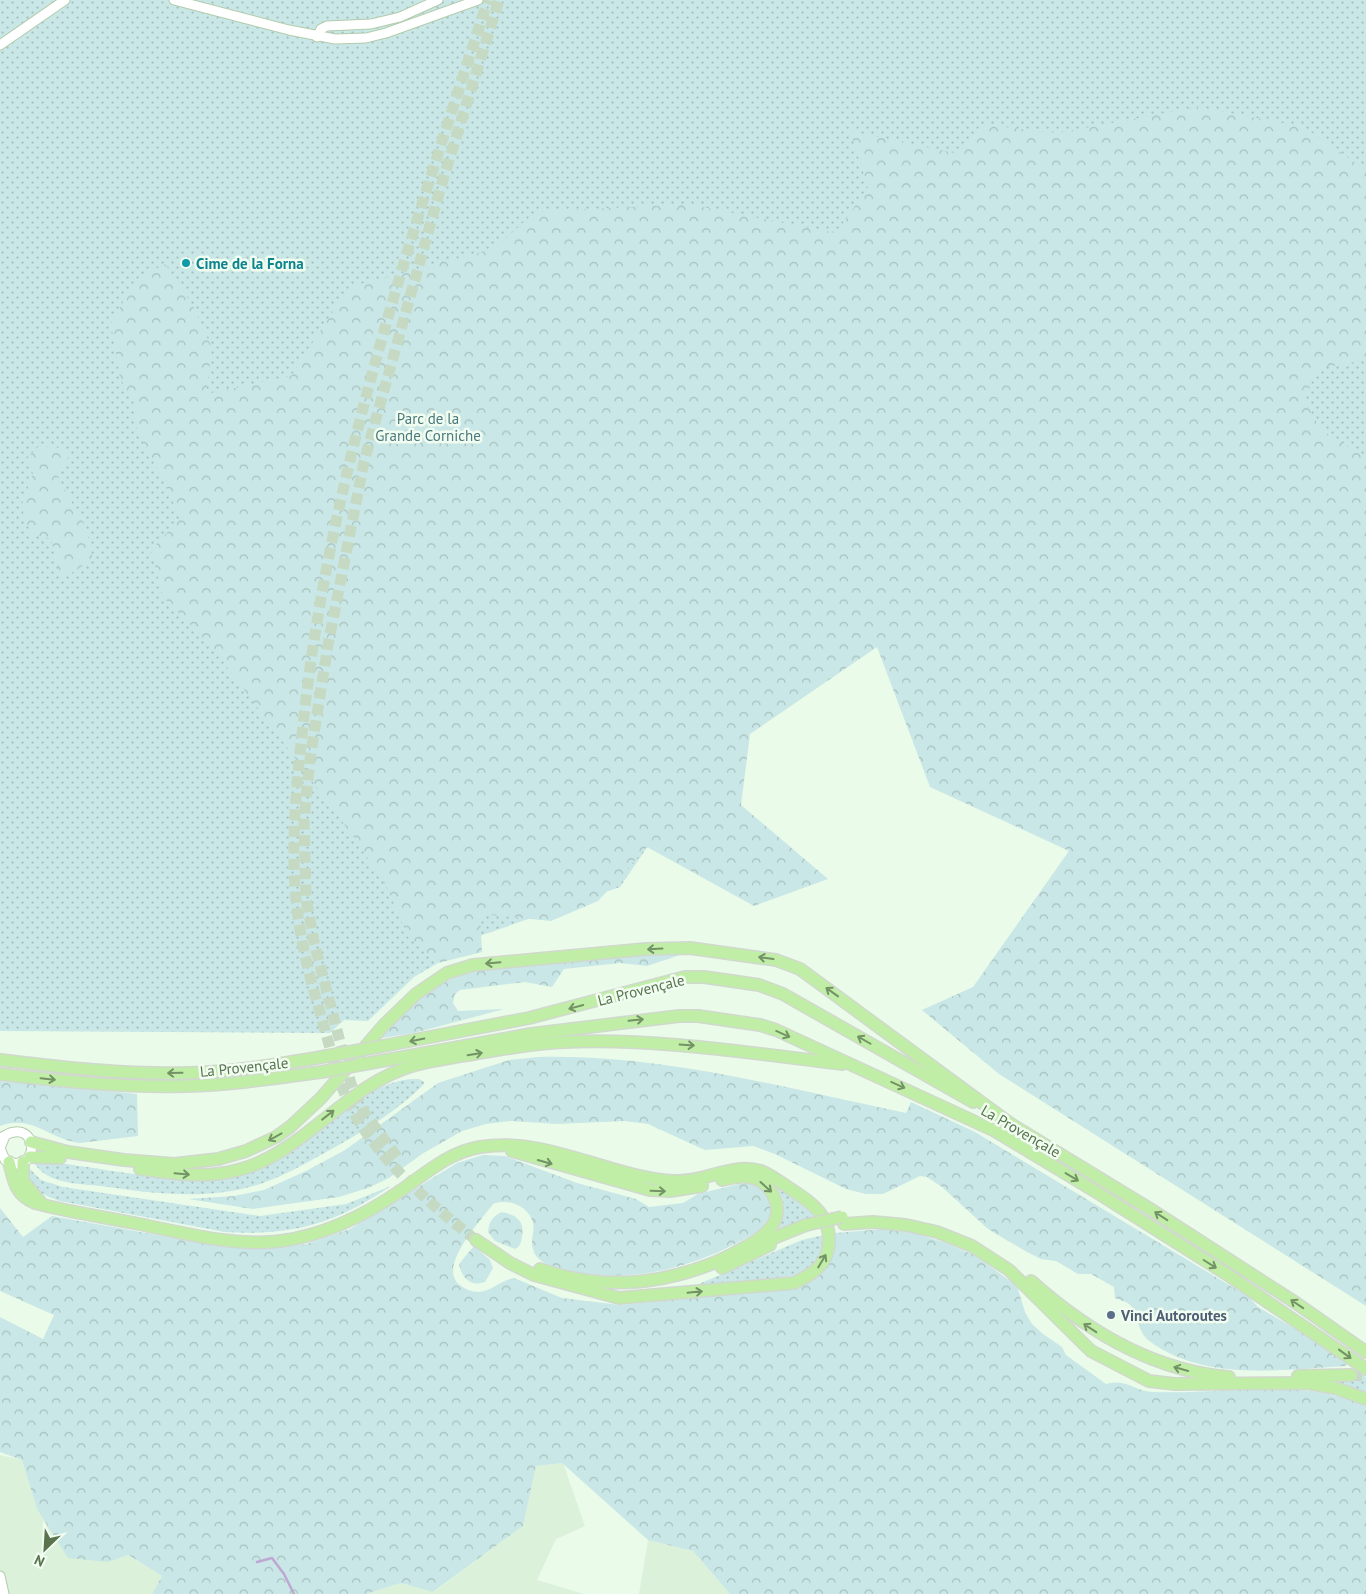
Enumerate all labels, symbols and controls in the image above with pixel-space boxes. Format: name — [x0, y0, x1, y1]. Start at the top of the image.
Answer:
place label: Cime de la Forna — [196, 254, 304, 273]
marker: Cime de la Forna — [180, 257, 192, 269]
park label: Parc de la Grande Corniche — [375, 409, 481, 445]
one-way arrow — [647, 944, 663, 953]
one-way arrow — [758, 953, 774, 963]
one-way arrow — [486, 958, 502, 968]
street label: La Provençale — [596, 970, 686, 1010]
one-way arrow — [826, 986, 840, 997]
one-way arrow — [569, 1003, 585, 1012]
one-way arrow — [628, 1016, 644, 1025]
one-way arrow — [775, 1029, 790, 1039]
one-way arrow — [857, 1034, 871, 1044]
one-way arrow — [410, 1035, 426, 1045]
one-way arrow — [679, 1041, 695, 1050]
one-way arrow — [467, 1049, 483, 1059]
street label: La Provençale — [199, 1053, 289, 1081]
one-way arrow — [167, 1068, 183, 1078]
one-way arrow — [40, 1074, 56, 1084]
one-way arrow — [890, 1081, 905, 1091]
street label: La Provençale — [978, 1101, 1064, 1161]
one-way arrow — [321, 1109, 334, 1120]
one-way arrow — [268, 1133, 283, 1142]
one-way arrow — [537, 1157, 553, 1167]
one-way arrow — [174, 1169, 190, 1178]
one-way arrow — [1065, 1173, 1079, 1183]
one-way arrow — [759, 1181, 772, 1193]
one-way arrow — [650, 1186, 666, 1195]
one-way arrow — [1154, 1211, 1168, 1221]
one-way arrow — [817, 1254, 828, 1268]
one-way arrow — [1202, 1259, 1216, 1269]
one-way arrow — [687, 1288, 703, 1297]
one-way arrow — [1291, 1299, 1305, 1309]
place label: Vinci Autoroutes — [1120, 1306, 1227, 1325]
marker: Vinci Autoroutes — [1105, 1309, 1117, 1321]
one-way arrow — [1083, 1322, 1097, 1333]
one-way arrow — [1338, 1349, 1352, 1359]
one-way arrow — [1173, 1363, 1189, 1373]
north arrow — [20, 1524, 70, 1574]
text: N — [32, 1551, 47, 1571]

